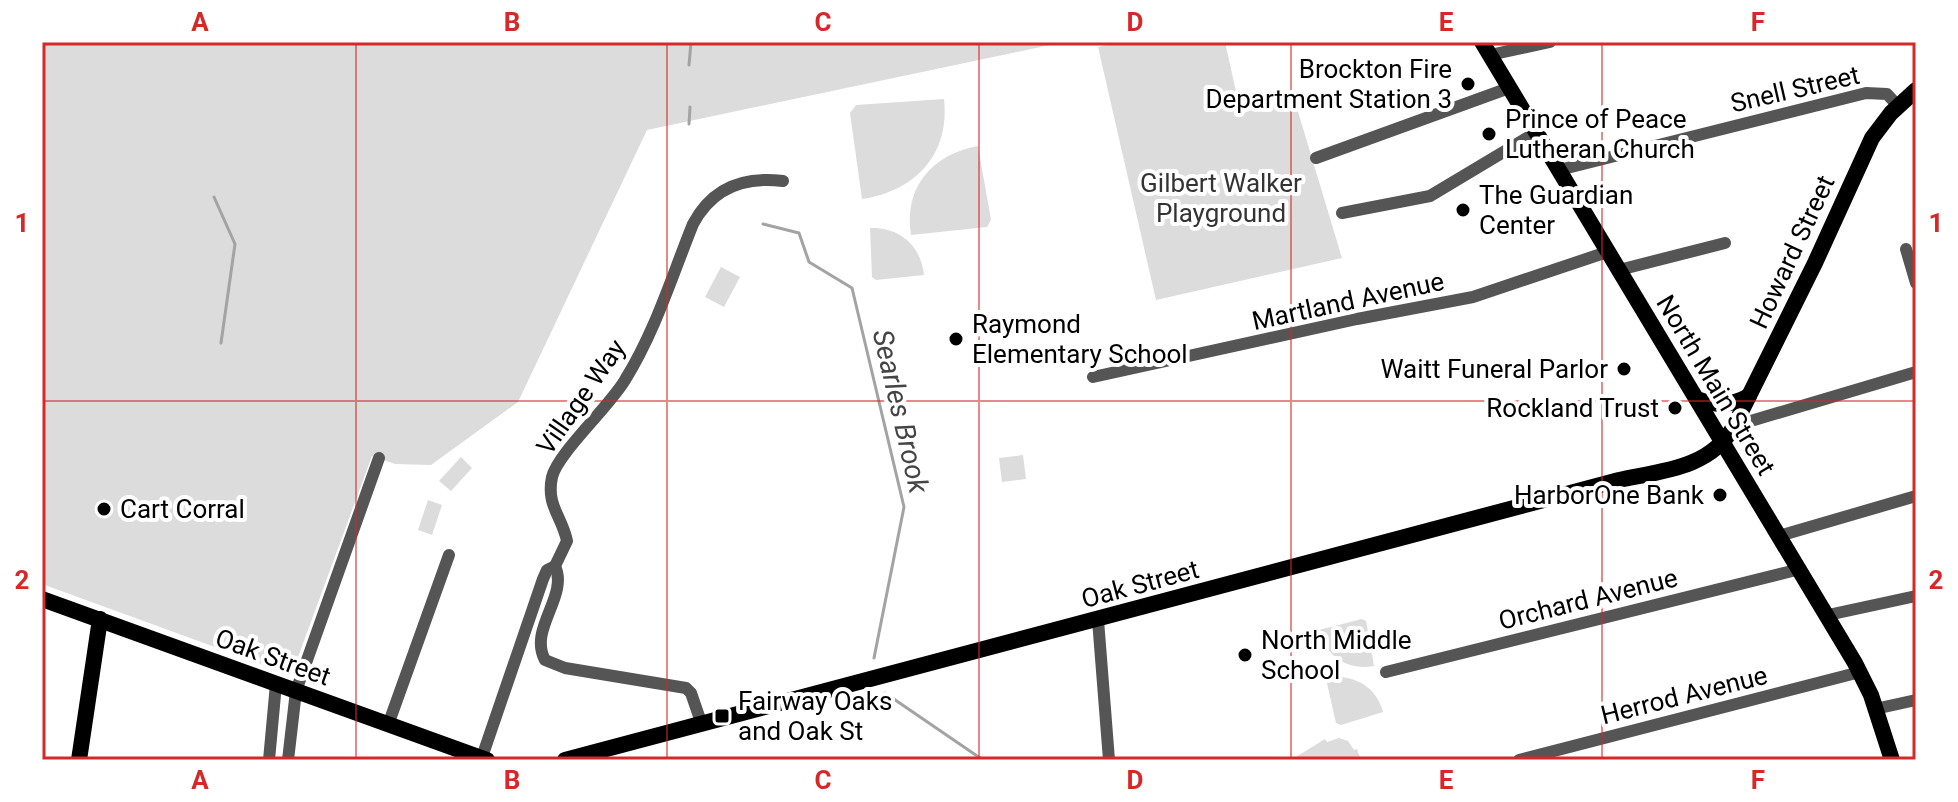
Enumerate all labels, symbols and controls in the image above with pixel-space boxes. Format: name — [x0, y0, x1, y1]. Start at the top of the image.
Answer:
text: A — [191, 7, 209, 37]
text: B — [504, 7, 520, 37]
text: C — [814, 7, 832, 37]
text: D — [1127, 7, 1143, 37]
text: E — [1439, 7, 1454, 37]
text: F — [1751, 7, 1765, 37]
place label: Brockton Fire Department Station 3 — [1205, 54, 1452, 114]
street label: Snell Street — [1728, 60, 1862, 118]
marker: Brockton Fire Department Station 3 — [1459, 75, 1477, 93]
place label: Prince of Peace Lutheran Church — [1505, 104, 1695, 164]
marker: Prince of Peace Lutheran Church — [1480, 125, 1498, 143]
park label: Gilbert Walker Playground — [1140, 168, 1302, 228]
street label: Howard Street — [1743, 171, 1841, 333]
place label: The Guardian Center — [1479, 180, 1633, 240]
marker: The Guardian Center — [1454, 201, 1472, 219]
text: 1 — [15, 208, 29, 238]
text: 1 — [1929, 208, 1943, 238]
street label: Martland Avenue — [1249, 266, 1447, 336]
street label: North Main Street — [1650, 290, 1782, 480]
place label: Raymond Elementary School — [972, 309, 1188, 369]
water label: Searles Brook — [866, 326, 936, 497]
marker: Raymond Elementary School — [947, 330, 965, 348]
street label: Village Way — [530, 334, 632, 460]
place label: Waitt Funeral Parlor — [1380, 354, 1608, 384]
marker: Waitt Funeral Parlor — [1615, 360, 1633, 378]
place label: Rockland Trust — [1486, 393, 1659, 423]
marker: Rockland Trust — [1666, 399, 1684, 417]
place label: HarborOne Bank — [1514, 480, 1705, 510]
marker: HarborOne Bank — [1711, 486, 1729, 504]
place label: Cart Corral — [120, 494, 245, 524]
marker: Cart Corral — [95, 500, 113, 518]
street label: Oak Street — [1078, 554, 1202, 614]
street label: Orchard Avenue — [1495, 562, 1681, 636]
text: 2 — [15, 565, 29, 595]
text: 2 — [1929, 565, 1943, 595]
street label: Oak Street — [211, 622, 335, 692]
place label: North Middle School — [1261, 625, 1412, 685]
marker: North Middle School — [1236, 646, 1254, 664]
street label: Herrod Avenue — [1598, 660, 1770, 730]
place label: Fairway Oaks and Oak St — [738, 686, 892, 746]
marker: Fairway Oaks and Oak St — [713, 707, 731, 725]
text: A — [191, 765, 209, 795]
text: B — [504, 765, 520, 795]
text: C — [814, 765, 832, 795]
text: D — [1127, 765, 1143, 795]
text: E — [1439, 765, 1454, 795]
text: F — [1751, 765, 1765, 795]

